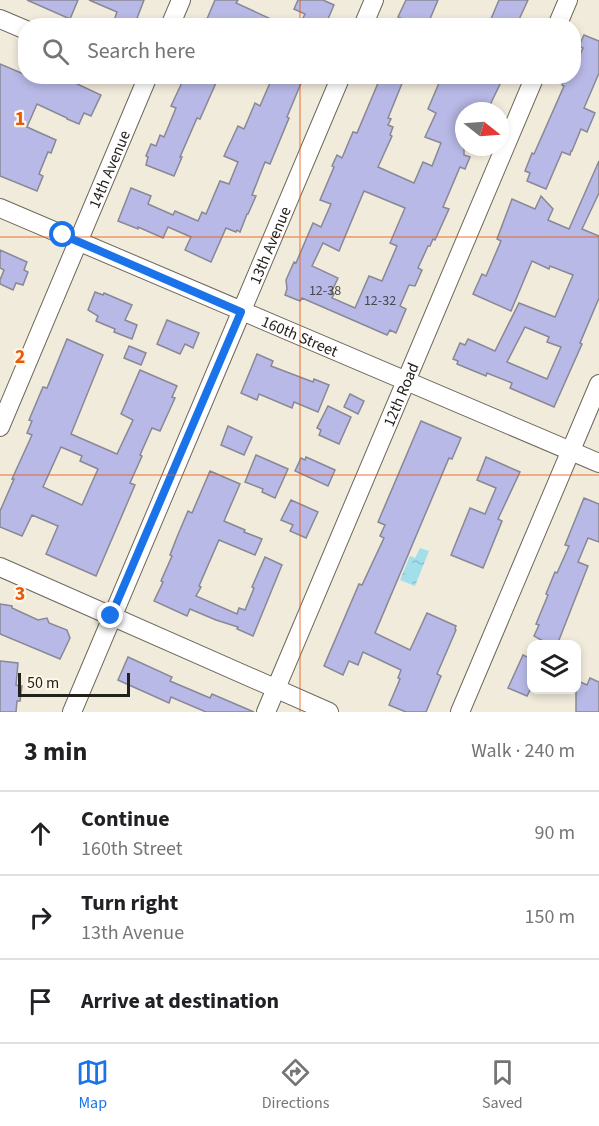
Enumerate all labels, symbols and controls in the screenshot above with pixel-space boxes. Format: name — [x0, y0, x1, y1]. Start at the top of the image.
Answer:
search box — [18, 18, 581, 84]
icon: search — [39, 35, 72, 68]
text: Search here — [87, 35, 195, 67]
north arrow — [455, 102, 509, 156]
text: 1 — [15, 105, 25, 133]
street label: 14th Avenue — [84, 127, 136, 212]
street label: 13th Avenue — [244, 203, 297, 288]
route start — [49, 221, 75, 247]
house number: 12-38 — [309, 281, 341, 301]
house number: 12-32 — [364, 291, 396, 311]
street label: 160th Street — [258, 311, 342, 363]
text: 2 — [15, 343, 25, 371]
street label: 12th Road — [378, 359, 425, 430]
text: 3 — [15, 580, 25, 608]
route end — [97, 602, 123, 628]
map controls — [527, 640, 581, 694]
button: layers — [527, 640, 581, 694]
scale bar — [18, 670, 130, 698]
text: 50 m — [27, 672, 59, 694]
text: 3 min — [24, 733, 87, 770]
text: Walk · 240 m — [471, 737, 575, 765]
text: Continue — [81, 803, 170, 835]
icon: ahead — [24, 817, 57, 850]
text: 90 m — [535, 819, 575, 847]
text: 160th Street — [81, 835, 183, 863]
text: Turn right — [81, 887, 178, 919]
icon: right — [24, 901, 57, 934]
text: 150 m — [525, 903, 575, 931]
text: 13th Avenue — [81, 919, 184, 947]
icon: arrive — [24, 985, 57, 1018]
text: Arrive at destination — [81, 985, 279, 1017]
tab: Map — [76, 1056, 109, 1114]
tab: Directions — [262, 1056, 329, 1114]
tab: Saved — [482, 1056, 523, 1114]

